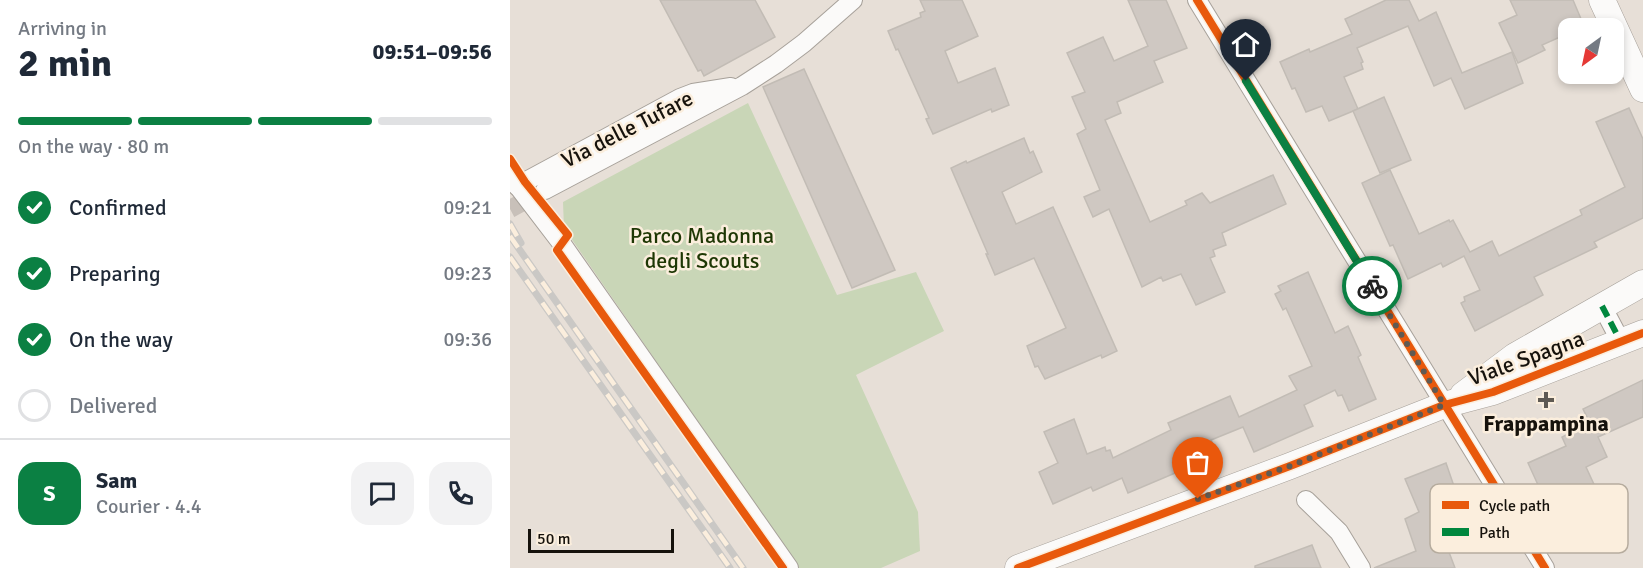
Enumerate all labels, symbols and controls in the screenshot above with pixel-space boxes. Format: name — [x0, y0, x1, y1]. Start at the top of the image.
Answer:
text: Arriving in — [18, 16, 107, 41]
north arrow — [1558, 18, 1624, 84]
map controls — [1558, 18, 1624, 84]
pin — [1220, 19, 1271, 81]
icon: home — [1229, 28, 1262, 61]
text: 09:51–09:56 — [373, 38, 492, 65]
text: 2 min — [18, 39, 112, 87]
street label: Via delle Tufare — [557, 84, 697, 174]
text: On the way · 80 m — [18, 134, 169, 159]
icon: check — [18, 191, 51, 224]
text: Confirmed — [69, 194, 167, 221]
text: 09:21 — [443, 195, 492, 220]
park label: Parco Madonna degli Scouts — [630, 222, 774, 274]
courier — [1342, 256, 1402, 316]
icon: check — [18, 257, 51, 290]
text: Preparing — [69, 260, 161, 287]
text: 09:23 — [443, 261, 492, 286]
icon: bike — [1356, 270, 1389, 303]
icon: check — [18, 323, 51, 356]
street label: Viale Spagna — [1464, 325, 1588, 391]
text: On the way — [69, 326, 173, 353]
text: 09:36 — [443, 327, 492, 352]
text: Delivered — [69, 392, 157, 419]
marker: Frappampina — [1539, 393, 1553, 407]
place label: Frappampina — [1483, 410, 1609, 437]
pin — [1172, 437, 1223, 499]
icon: bag — [1181, 446, 1214, 479]
button: chat — [351, 462, 414, 525]
button: phone — [429, 462, 492, 525]
text: Sam — [96, 467, 137, 494]
text: S — [43, 480, 56, 507]
legend — [1430, 484, 1628, 553]
text: Courier · 4.4 — [96, 494, 202, 519]
text: Cycle path — [1479, 496, 1550, 516]
text: Path — [1479, 523, 1510, 543]
scale bar — [528, 526, 674, 554]
text: 50 m — [537, 529, 571, 549]

